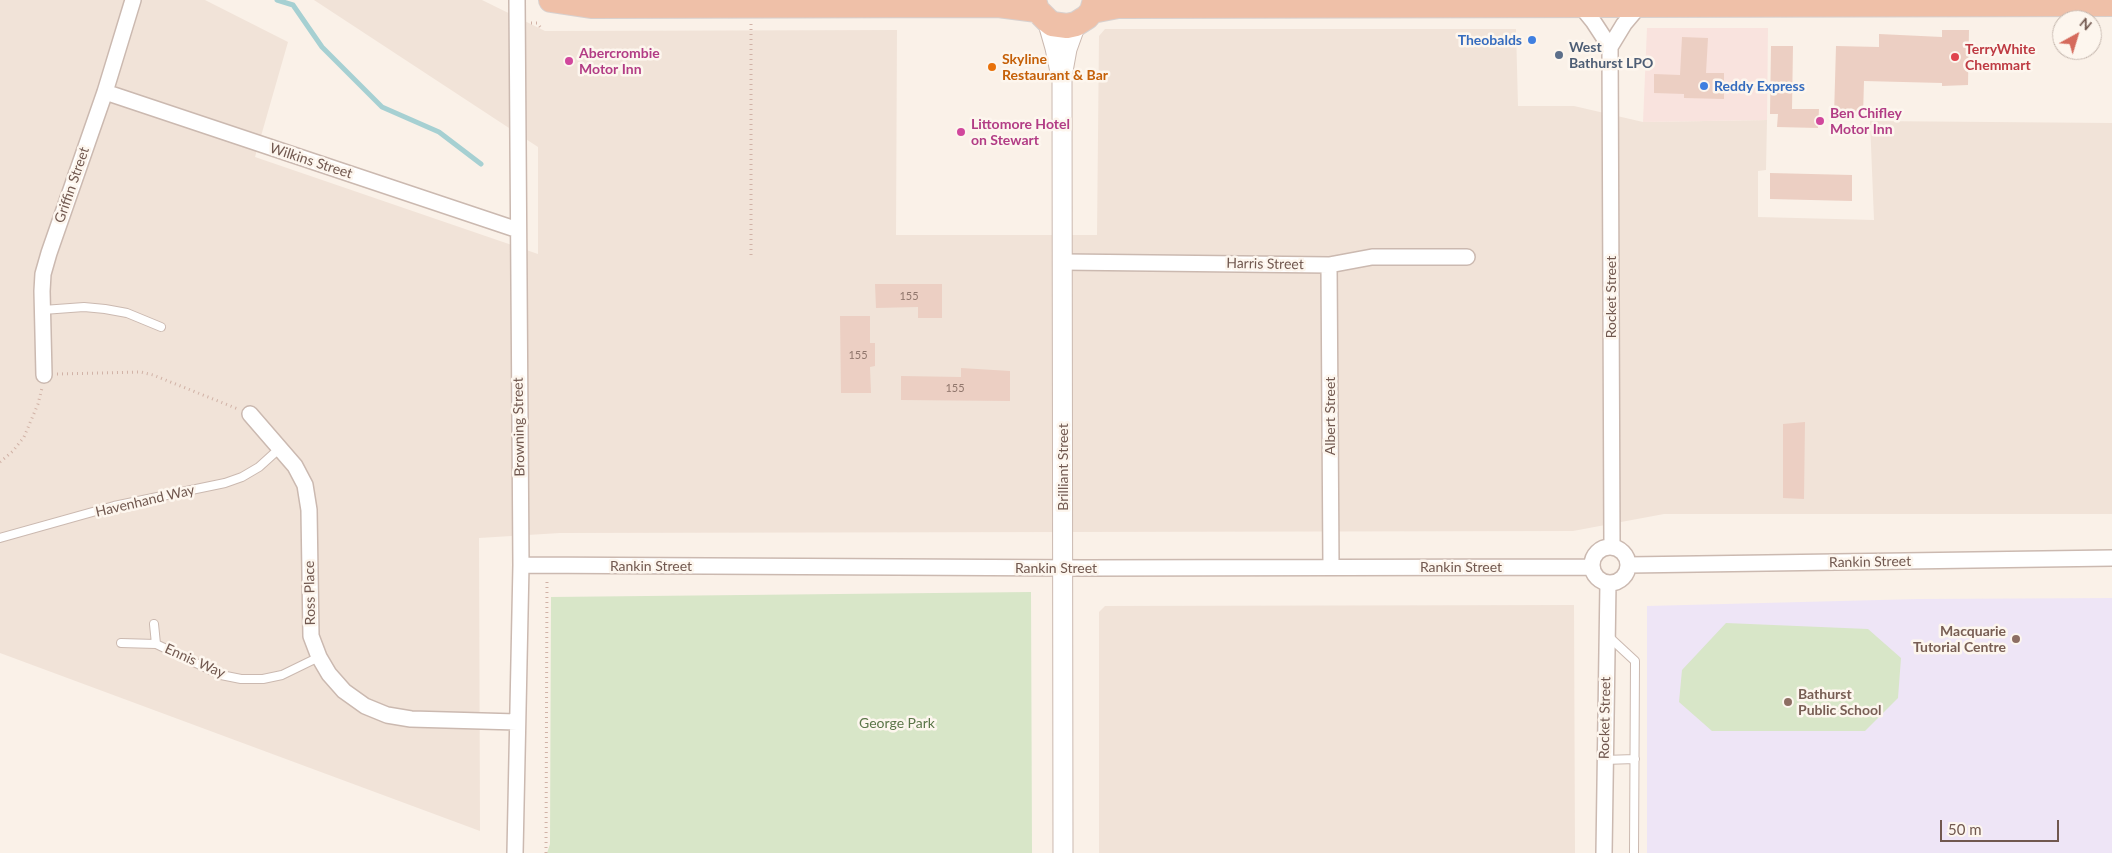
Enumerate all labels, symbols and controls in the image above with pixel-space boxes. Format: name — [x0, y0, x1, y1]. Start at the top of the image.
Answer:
north arrow — [2052, 10, 2102, 60]
text: N — [2077, 14, 2096, 34]
place label: Theobalds — [1458, 32, 1522, 48]
marker: Theobalds — [1526, 34, 1538, 46]
place label: West Bathurst LPO — [1569, 39, 1653, 72]
place label: TerryWhite Chemmart — [1965, 41, 2035, 74]
place label: Abercrombie Motor Inn — [579, 45, 660, 78]
marker: West Bathurst LPO — [1553, 49, 1565, 61]
place label: Skyline Restaurant & Bar — [1002, 51, 1108, 84]
marker: TerryWhite Chemmart — [1949, 51, 1961, 63]
marker: Abercrombie Motor Inn — [563, 55, 575, 67]
marker: Skyline Restaurant & Bar — [986, 61, 998, 73]
place label: Reddy Express — [1714, 78, 1805, 94]
marker: Reddy Express — [1698, 80, 1710, 92]
place label: Ben Chifley Motor Inn — [1830, 105, 1902, 138]
marker: Ben Chifley Motor Inn — [1814, 115, 1826, 127]
place label: Littomore Hotel on Stewart — [971, 116, 1070, 148]
marker: Littomore Hotel on Stewart — [955, 126, 967, 138]
street label: Wilkins Street — [268, 140, 354, 182]
street label: Griffin Street — [51, 145, 93, 225]
street label: Harris Street — [1226, 255, 1304, 273]
street label: Rocket Street — [1603, 256, 1619, 338]
house number: 155 — [899, 289, 919, 303]
house number: 155 — [848, 348, 868, 362]
street label: Browning Street — [510, 377, 528, 477]
street label: Albert Street — [1322, 377, 1338, 455]
house number: 155 — [945, 381, 965, 395]
street label: Brilliant Street — [1055, 423, 1071, 511]
street label: Havenhand Way — [94, 481, 196, 521]
street label: Rankin Street — [1829, 553, 1911, 571]
street label: Rankin Street — [610, 558, 692, 574]
street label: Rankin Street — [1420, 559, 1502, 575]
street label: Rankin Street — [1015, 560, 1097, 576]
street label: Ross Place — [301, 561, 319, 625]
place label: Macquarie Tutorial Centre — [1913, 623, 2006, 656]
marker: Macquarie Tutorial Centre — [2010, 633, 2022, 645]
street label: Ennis Way — [162, 640, 228, 682]
street label: Rocket Street — [1596, 677, 1614, 759]
place label: Bathurst Public School — [1798, 686, 1882, 719]
marker: Bathurst Public School — [1782, 696, 1794, 708]
park label: George Park — [859, 715, 935, 731]
scale bar — [1942, 810, 2061, 842]
text: 50 m — [1948, 820, 1982, 838]

